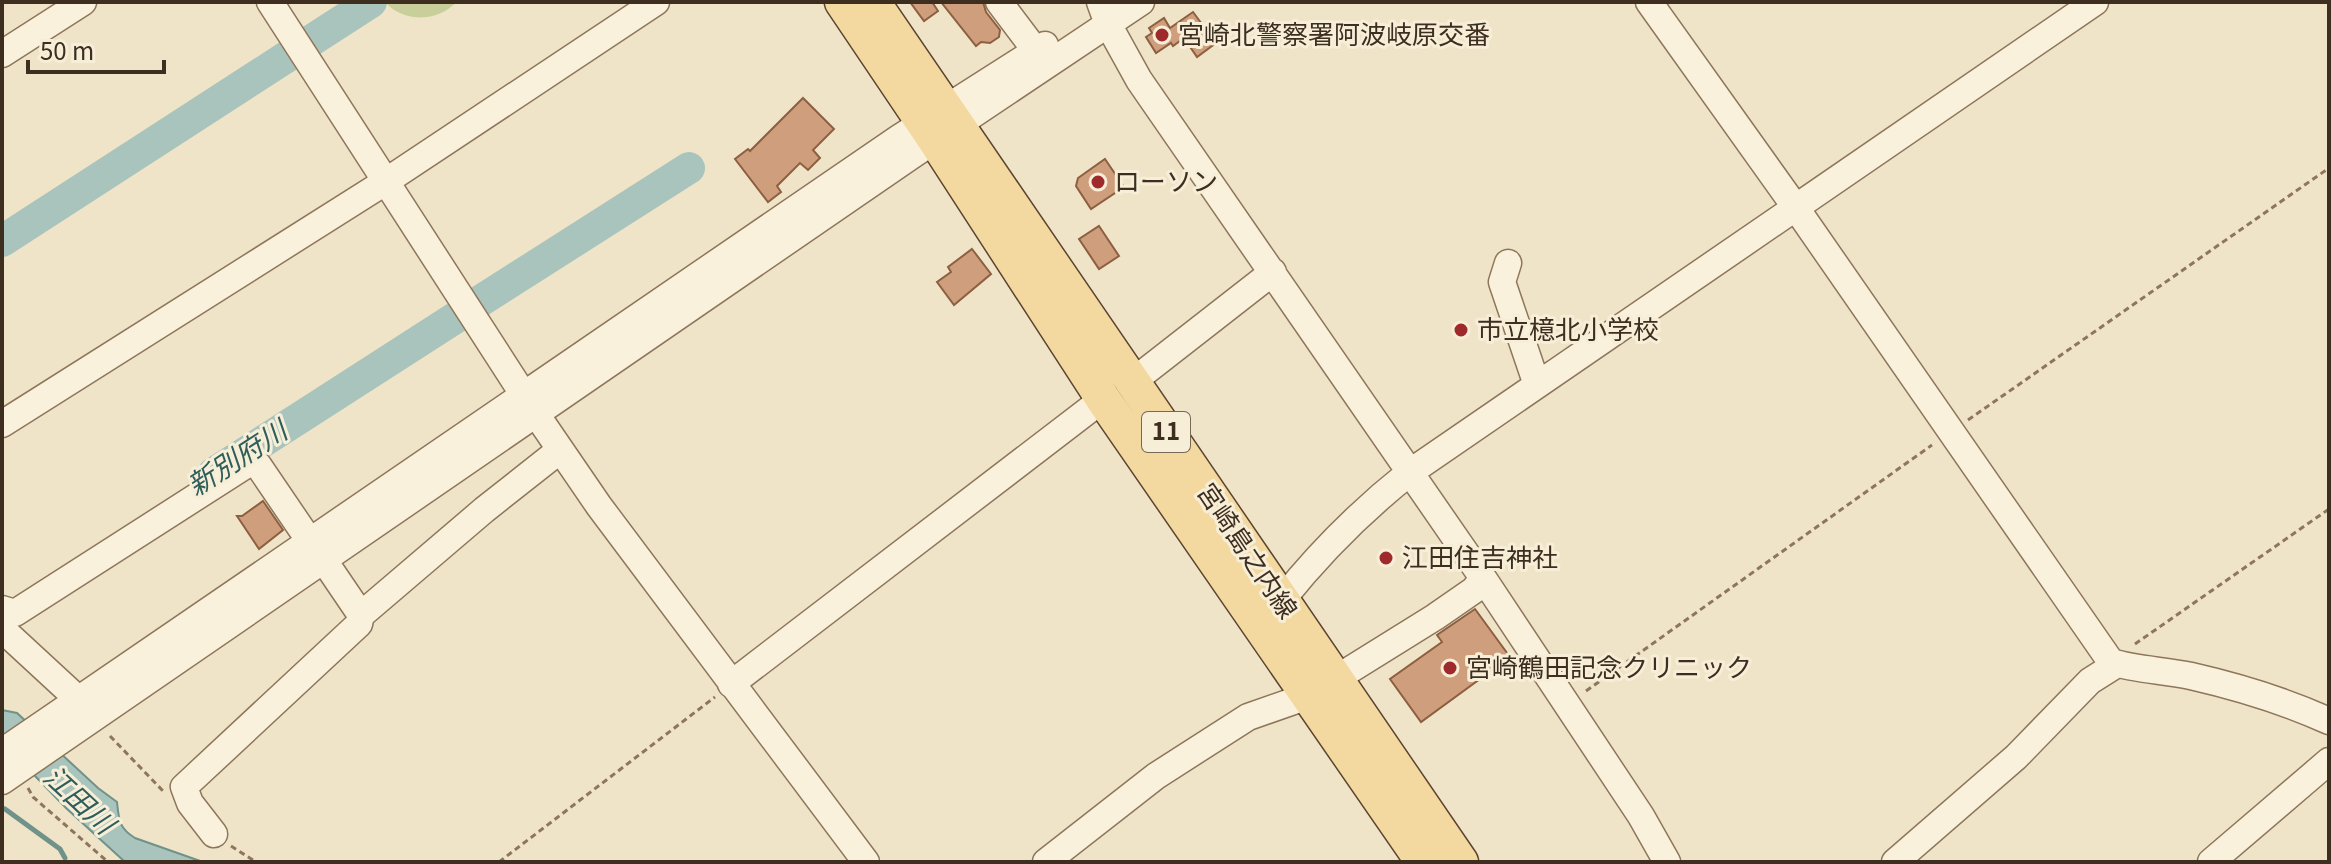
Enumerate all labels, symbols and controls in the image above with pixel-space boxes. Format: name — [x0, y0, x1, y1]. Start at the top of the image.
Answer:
place label: 宮崎北警察署阿波岐原交番 — [1178, 14, 1490, 51]
scale bar — [28, 24, 164, 74]
marker: 宮崎北警察署阿波岐原交番 — [1153, 26, 1171, 44]
text: 50 m — [40, 32, 94, 67]
place label: ローソン — [1114, 161, 1218, 198]
marker: ローソン — [1089, 173, 1107, 191]
place label: 市立檍北小学校 — [1477, 309, 1659, 346]
marker: 市立檍北小学校 — [1452, 321, 1470, 339]
water label: 新別府川 — [178, 407, 296, 504]
road number: 11 — [1142, 412, 1190, 452]
street label: 宮崎島之内線 — [1190, 475, 1308, 625]
place label: 江田住吉神社 — [1402, 537, 1558, 574]
marker: 江田住吉神社 — [1377, 549, 1395, 567]
place label: 宮崎鶴田記念クリニック — [1466, 647, 1752, 684]
marker: 宮崎鶴田記念クリニック — [1441, 659, 1459, 677]
water label: 江田川 — [36, 755, 127, 844]

